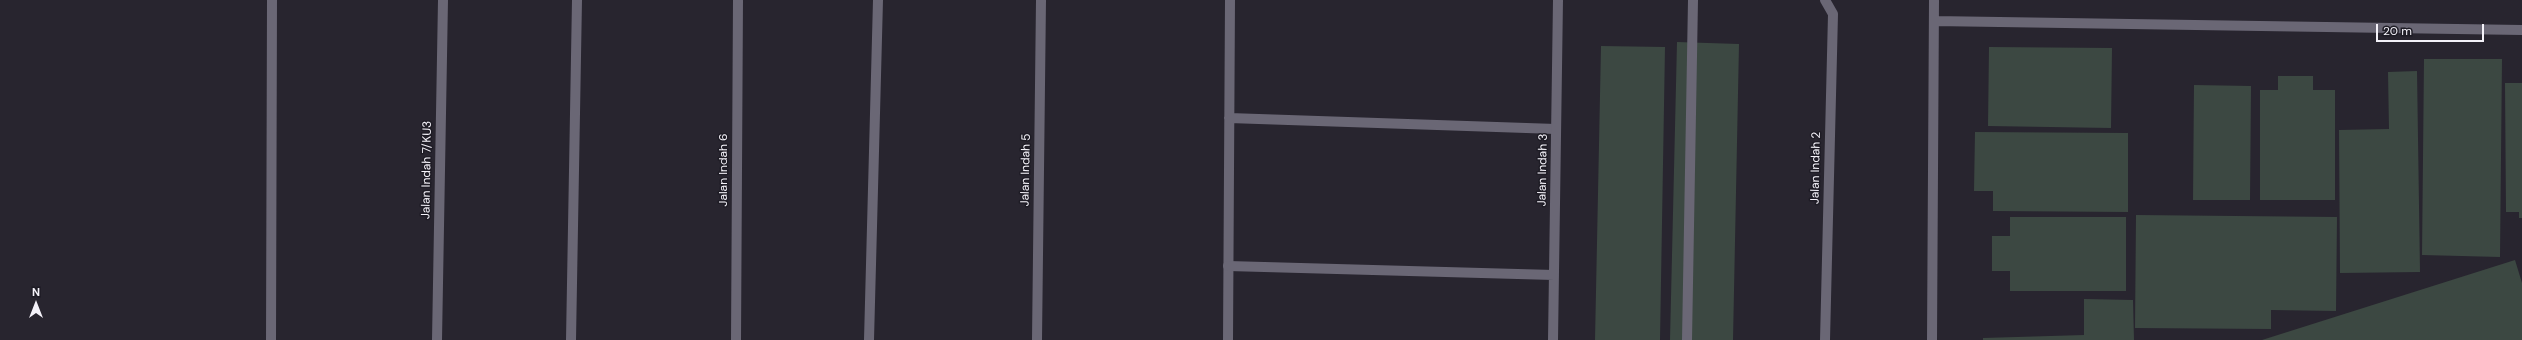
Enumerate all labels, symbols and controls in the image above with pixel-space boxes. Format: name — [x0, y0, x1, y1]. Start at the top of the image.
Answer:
scale bar — [2378, 16, 2486, 42]
text: 20 m — [2383, 23, 2412, 39]
street label: Jalan Indah 7/KU3 — [419, 121, 435, 219]
street label: Jalan Indah 2 — [1808, 132, 1824, 204]
street label: Jalan Indah 6 — [717, 133, 731, 207]
street label: Jalan Indah 5 — [1018, 133, 1034, 207]
street label: Jalan Indah 3 — [1535, 134, 1551, 206]
north arrow — [16, 284, 56, 324]
text: N — [32, 285, 40, 299]

